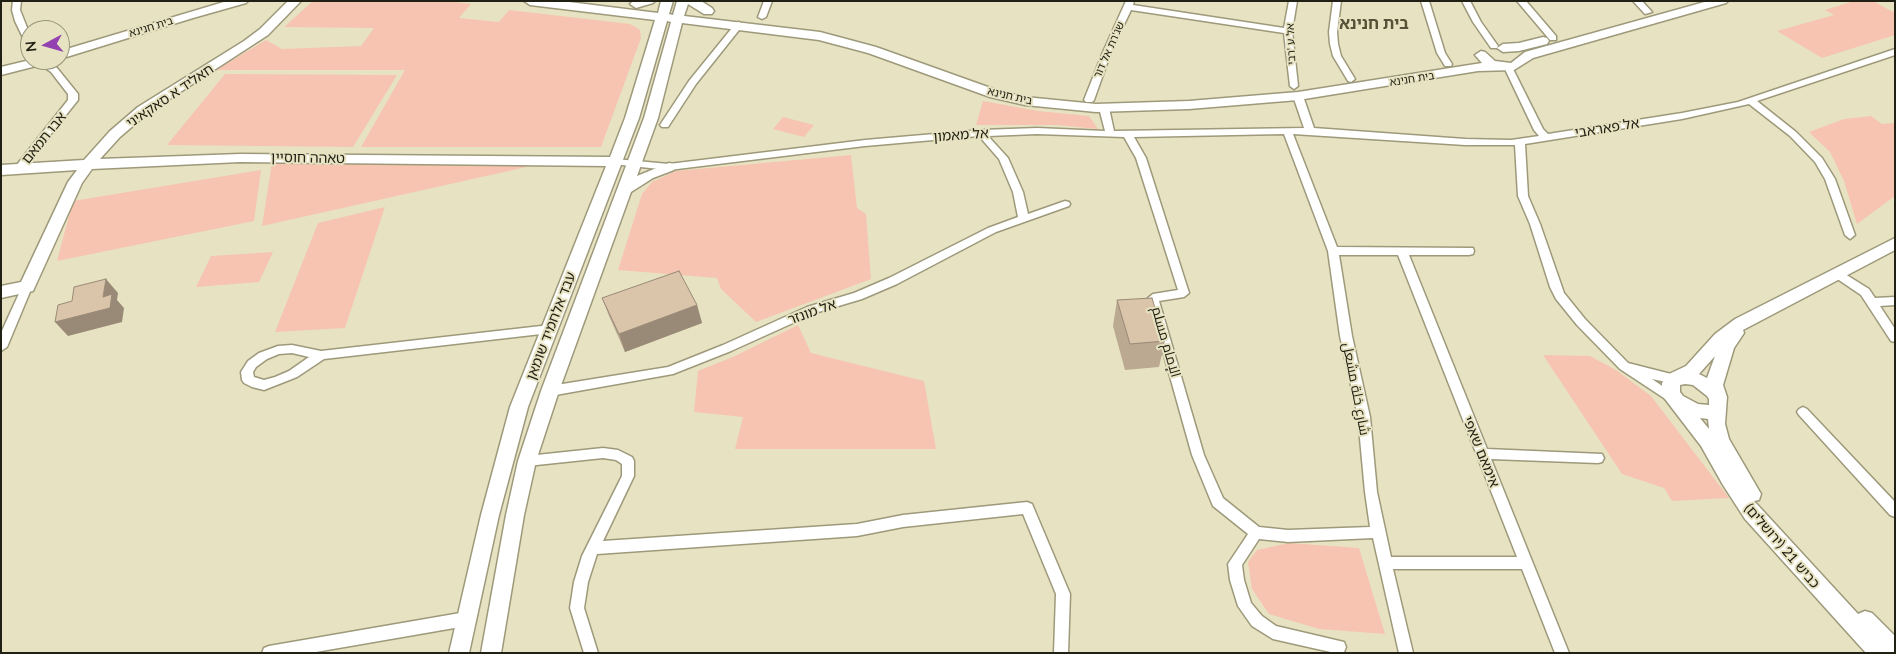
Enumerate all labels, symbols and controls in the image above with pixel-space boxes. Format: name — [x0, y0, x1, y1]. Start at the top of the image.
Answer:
street label: בית חנינא — [127, 14, 175, 40]
district label: בית חנינא — [1339, 14, 1409, 34]
north arrow — [20, 20, 70, 70]
street label: שג'רת אל דור — [1091, 20, 1127, 80]
street label: אל ע 'רבי — [1284, 23, 1298, 65]
text: N — [22, 40, 40, 53]
street label: חאליד א סאקאיני — [123, 61, 217, 131]
street label: בית חנינא — [1389, 69, 1435, 89]
street label: בית חנינא — [986, 84, 1034, 108]
street label: אבו תמאם — [18, 109, 70, 167]
street label: אל פאראבי — [1573, 115, 1641, 141]
street label: אל מאמון — [933, 125, 989, 145]
street label: טאהה חוסיין — [271, 149, 345, 167]
street label: עבד אלחמיד שומאן — [523, 270, 579, 382]
street label: אל מונזר — [785, 295, 839, 329]
street label: الإمام مسلم — [1148, 305, 1184, 379]
street label: شارع خلة مشعل — [1339, 341, 1373, 437]
street label: אימאם שאפי — [1459, 414, 1503, 490]
street label: כביש 21 (ירושלים) — [1741, 500, 1823, 592]

